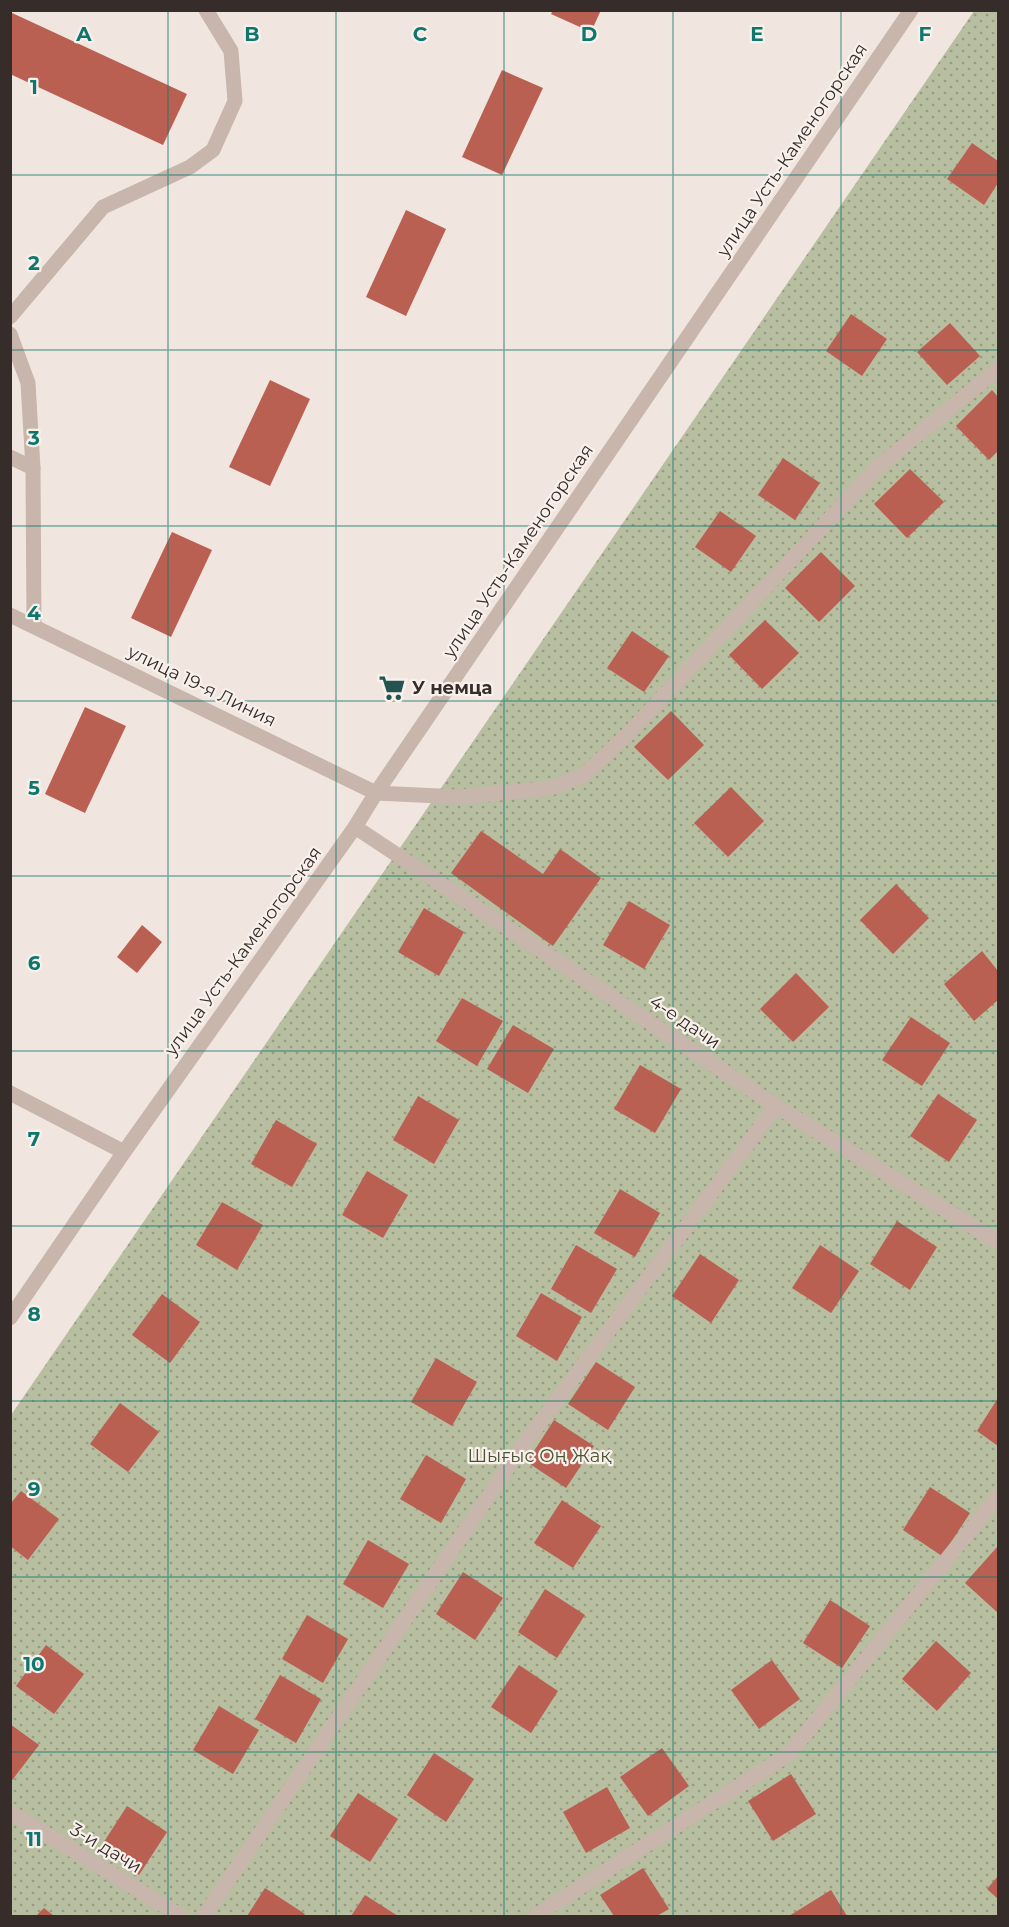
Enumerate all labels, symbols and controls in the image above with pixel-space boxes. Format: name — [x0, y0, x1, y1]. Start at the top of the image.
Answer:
text: A — [75, 22, 92, 46]
text: B — [244, 22, 260, 46]
text: C — [413, 22, 428, 46]
text: D — [581, 22, 597, 46]
text: E — [750, 22, 764, 46]
text: F — [919, 22, 932, 46]
street label: улица Усть-Каменогорская — [712, 39, 872, 262]
text: 1 — [30, 75, 38, 99]
text: 2 — [28, 251, 40, 275]
text: 3 — [27, 426, 40, 450]
street label: улица Усть-Каменогорская — [438, 440, 598, 663]
text: 4 — [27, 601, 41, 625]
street label: улица 19-я Линия — [123, 640, 280, 732]
supermarket icon: У немца — [377, 673, 407, 703]
place label: У немца — [412, 677, 492, 699]
text: 5 — [28, 776, 40, 800]
street label: улица Усть-Каменогорская — [159, 842, 326, 1061]
text: 6 — [28, 951, 41, 975]
street label: 4-е дачи — [646, 990, 724, 1054]
text: 7 — [28, 1127, 40, 1151]
text: 8 — [27, 1302, 41, 1326]
park label: Шығыс Оң Жақ — [467, 1445, 612, 1467]
text: 9 — [28, 1477, 40, 1501]
text: 10 — [23, 1652, 45, 1676]
street label: 3-и дачи — [66, 1818, 146, 1878]
text: 11 — [26, 1827, 42, 1851]

